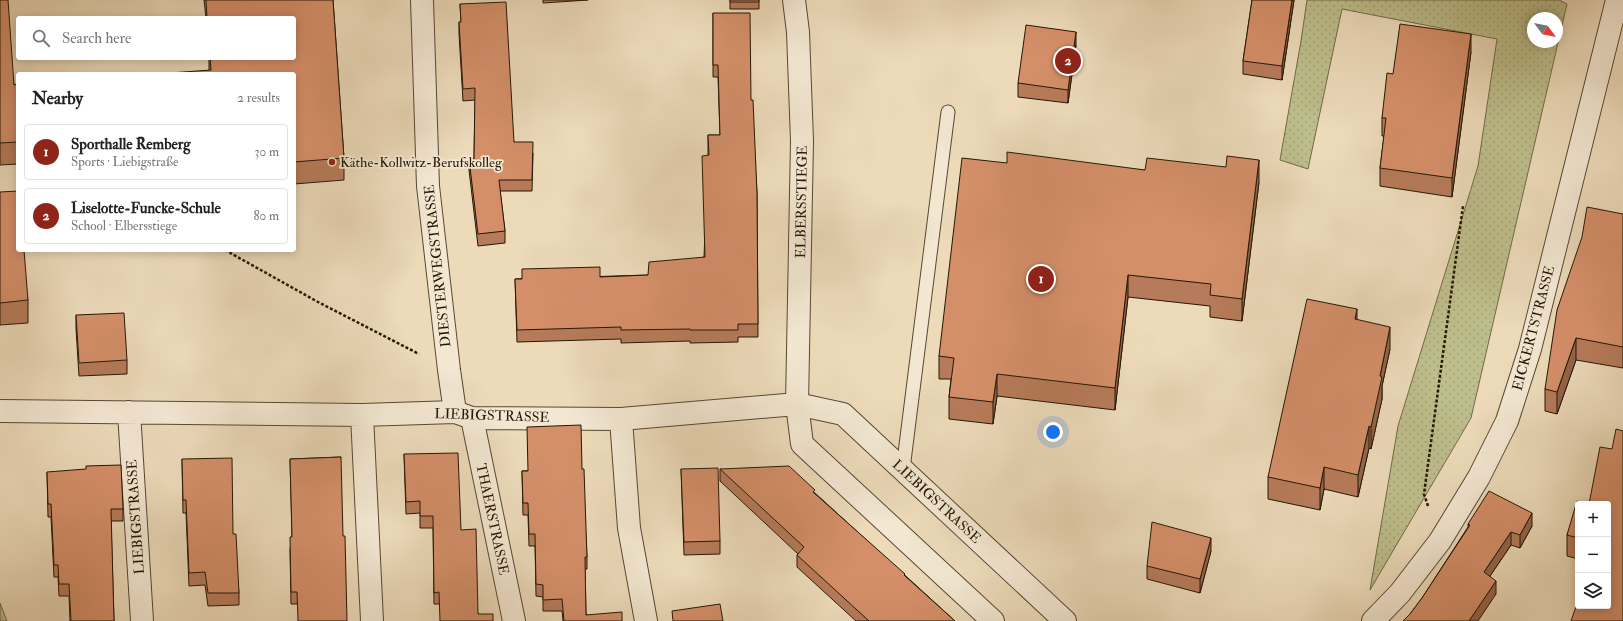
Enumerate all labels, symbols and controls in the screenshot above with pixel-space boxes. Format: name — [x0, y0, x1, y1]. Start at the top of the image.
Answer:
north arrow — [1527, 12, 1563, 48]
search box — [16, 16, 296, 60]
icon: search — [30, 27, 52, 49]
text: Search here — [62, 29, 131, 48]
pin: 2 — [1055, 46, 1081, 76]
text: Nearby — [32, 88, 83, 109]
text: 2 results — [237, 90, 280, 106]
text: Sporthalle Remberg — [71, 135, 191, 154]
text: 1 — [44, 144, 48, 160]
text: 30 m — [255, 144, 279, 160]
street label: ELBERSSTIEGE — [792, 145, 811, 259]
text: Sports · Liebigstraße — [71, 154, 178, 170]
place label: Käthe-Kollwitz-Berufskolleg — [340, 154, 503, 171]
marker: Käthe-Kollwitz-Berufskolleg — [327, 157, 337, 167]
street label: DIESTERWEGSTRASSE — [420, 184, 454, 348]
text: Liselotte-Funcke-Schule — [71, 199, 221, 218]
text: 2 — [43, 208, 49, 224]
text: 80 m — [253, 208, 279, 224]
text: School · Elbersstiege — [71, 218, 177, 234]
pin: 1 — [1028, 264, 1054, 294]
street label: EICKERTSTRASSE — [1509, 264, 1558, 392]
street label: LIEBIGSTRASSE — [434, 405, 550, 426]
your location — [1043, 422, 1063, 442]
street label: LIEBIGSTRASSE — [889, 456, 985, 547]
street label: LIEBIGSTRASSE — [123, 459, 148, 575]
street label: THAERSTRASSE — [472, 462, 513, 576]
map controls — [1575, 501, 1611, 609]
button: + — [1575, 501, 1611, 537]
button: − — [1575, 537, 1611, 573]
button: layers — [1575, 573, 1611, 609]

